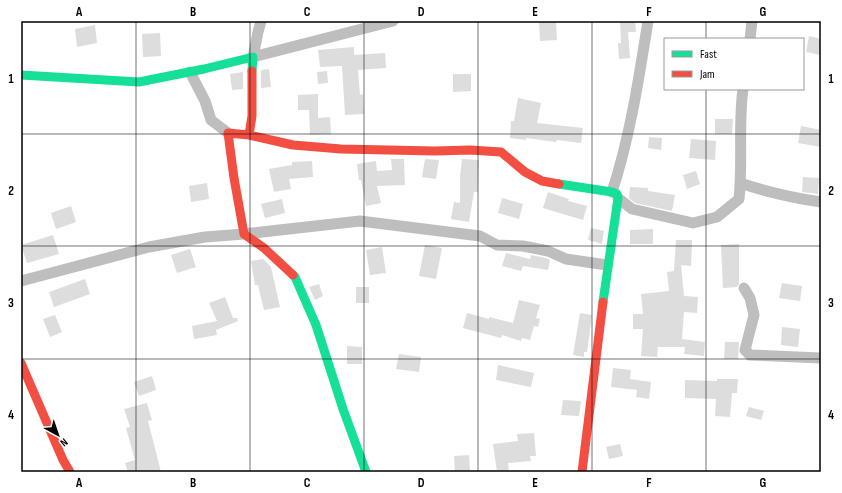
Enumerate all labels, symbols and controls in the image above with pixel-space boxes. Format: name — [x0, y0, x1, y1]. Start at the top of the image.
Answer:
text: A — [75, 4, 83, 20]
text: B — [190, 4, 196, 20]
text: C — [304, 4, 311, 20]
text: D — [418, 4, 425, 20]
text: E — [532, 4, 538, 20]
text: F — [646, 4, 652, 20]
text: G — [760, 4, 767, 20]
legend — [664, 38, 804, 90]
text: Fast — [700, 47, 717, 62]
text: Jam — [699, 67, 715, 82]
text: 1 — [8, 71, 14, 87]
text: 1 — [828, 71, 834, 87]
text: 2 — [8, 183, 14, 199]
text: 2 — [828, 183, 834, 199]
text: 3 — [8, 295, 14, 311]
text: 3 — [828, 295, 834, 311]
text: 4 — [8, 407, 14, 423]
text: 4 — [828, 407, 834, 423]
north arrow — [38, 415, 78, 455]
text: N — [58, 435, 71, 449]
text: A — [75, 475, 83, 491]
text: B — [190, 475, 196, 491]
text: C — [304, 475, 311, 491]
text: D — [418, 475, 425, 491]
text: E — [532, 475, 538, 491]
text: F — [646, 475, 652, 491]
text: G — [760, 475, 767, 491]

